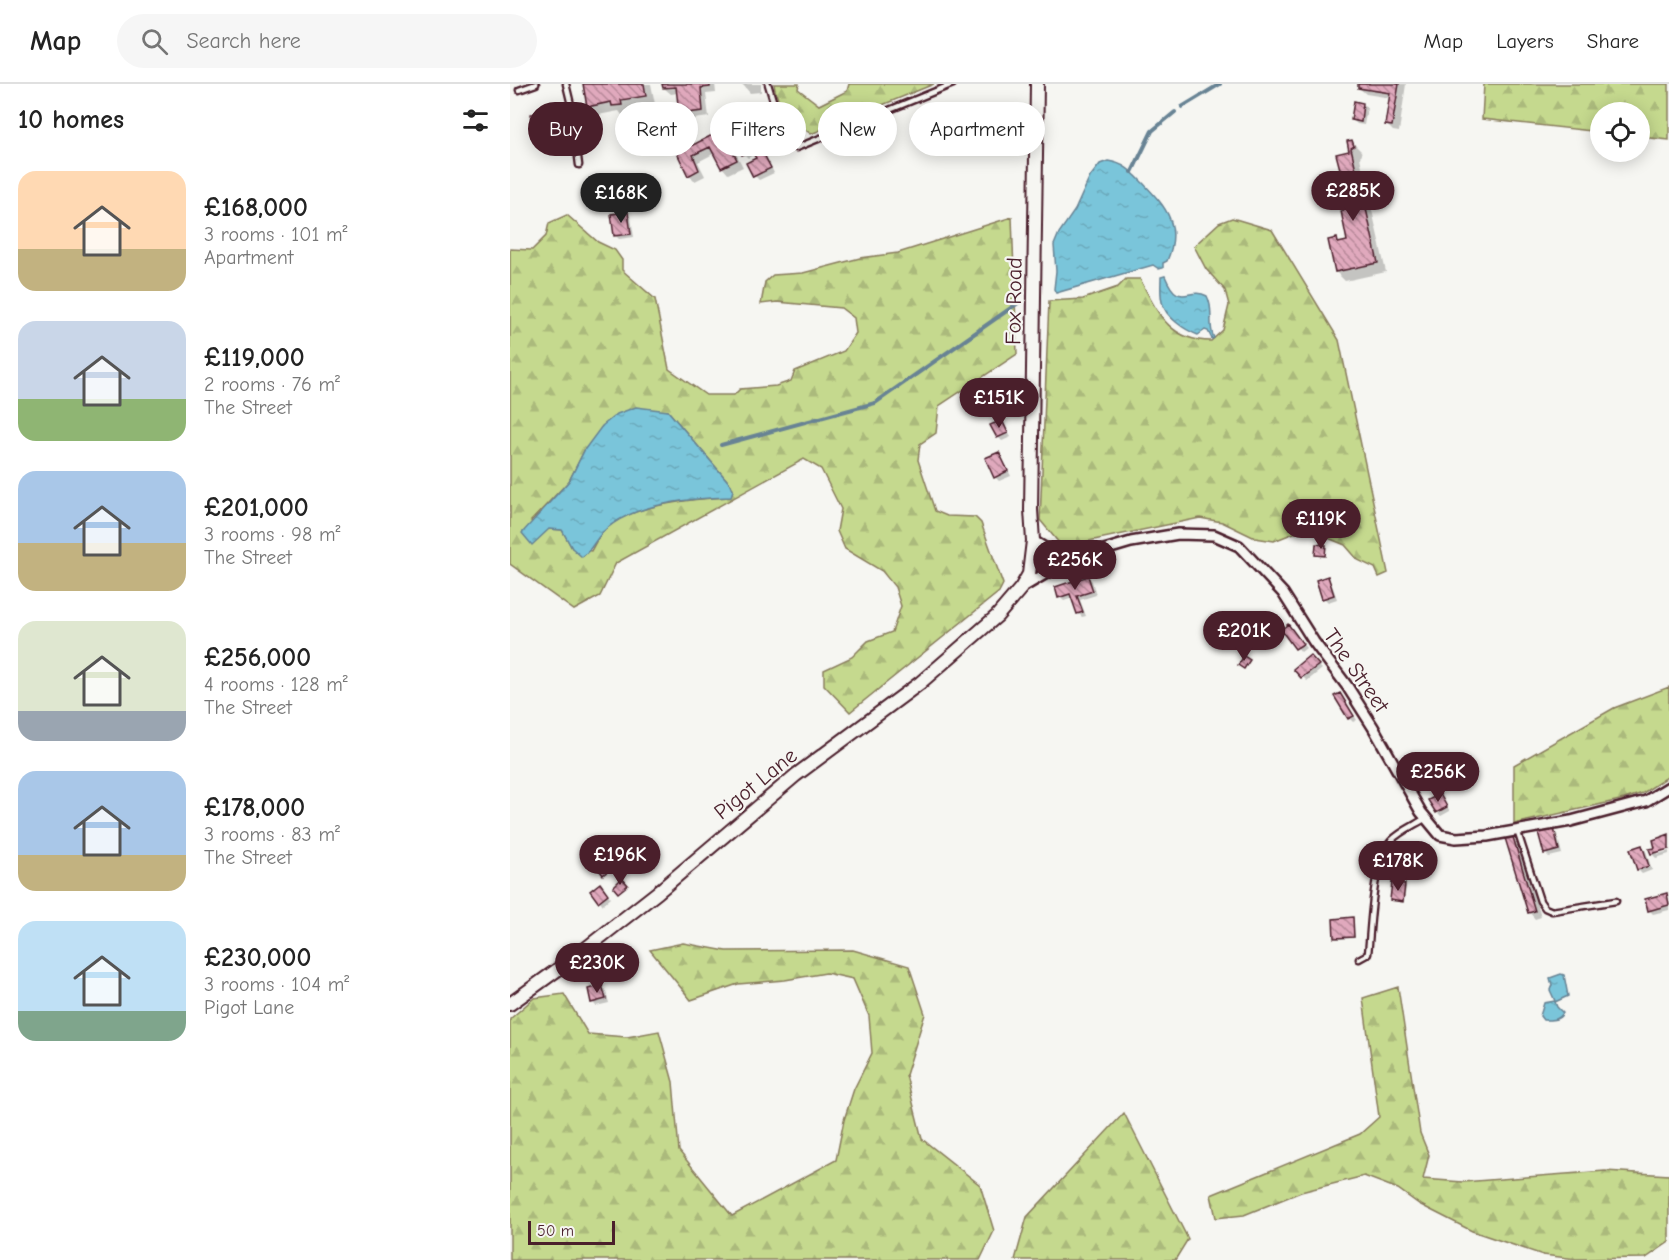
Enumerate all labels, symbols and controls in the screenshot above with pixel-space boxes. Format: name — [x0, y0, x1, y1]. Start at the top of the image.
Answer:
search box — [117, 14, 537, 68]
text: Map — [30, 25, 81, 57]
icon: search — [138, 25, 171, 58]
text: Search here — [186, 28, 301, 54]
text: Map — [1424, 29, 1463, 53]
text: Layers — [1496, 29, 1554, 53]
text: Share — [1587, 29, 1639, 53]
chip: Buy — [528, 102, 603, 156]
chip: Rent — [615, 102, 698, 156]
chip: Filters — [710, 102, 806, 156]
chip: New — [818, 102, 897, 156]
chip: Apartment — [909, 102, 1045, 156]
map controls — [1590, 102, 1650, 162]
button: locate — [1590, 102, 1650, 162]
icon: filters — [459, 104, 492, 137]
text: 10 homes — [18, 105, 124, 135]
pin: £285K — [1311, 171, 1395, 222]
pin: £168K — [579, 173, 663, 224]
text: £285K — [1325, 179, 1381, 202]
text: £168K — [595, 181, 647, 204]
text: £168,000 — [204, 193, 308, 223]
icon: home — [66, 195, 138, 267]
text: 3 rooms · 101 m² — [204, 223, 348, 246]
text: Apartment — [204, 246, 294, 269]
street label: Fox Road — [1000, 257, 1028, 345]
text: £119,000 — [204, 343, 305, 373]
icon: home — [66, 345, 138, 417]
text: 2 rooms · 76 m² — [204, 373, 340, 396]
pin: £151K — [957, 378, 1041, 429]
text: £151K — [974, 386, 1024, 409]
text: The Street — [204, 396, 292, 419]
text: £201,000 — [204, 493, 309, 523]
icon: home — [66, 495, 138, 567]
pin: £119K — [1279, 499, 1363, 550]
text: £119K — [1296, 507, 1346, 530]
text: 3 rooms · 98 m² — [204, 523, 340, 546]
pin: £256K — [1033, 540, 1117, 591]
text: The Street — [204, 546, 292, 569]
text: £256K — [1047, 548, 1103, 571]
pin: £201K — [1202, 611, 1286, 662]
text: £201K — [1217, 619, 1271, 642]
street label: The Street — [1318, 623, 1395, 718]
text: £256,000 — [204, 643, 311, 673]
icon: home — [66, 645, 138, 717]
text: 4 rooms · 128 m² — [204, 673, 348, 696]
text: The Street — [204, 696, 292, 719]
street label: Pigot Lane — [709, 742, 802, 825]
pin: £256K — [1396, 752, 1480, 803]
text: £256K — [1410, 760, 1466, 783]
text: £178,000 — [204, 793, 305, 823]
icon: home — [66, 795, 138, 867]
text: 3 rooms · 83 m² — [204, 823, 340, 846]
pin: £196K — [578, 835, 662, 886]
pin: £178K — [1356, 841, 1440, 892]
text: £196K — [593, 843, 647, 866]
text: The Street — [204, 846, 292, 869]
text: £178K — [1373, 849, 1423, 872]
text: £230,000 — [204, 943, 311, 973]
pin: £230K — [555, 943, 639, 994]
icon: home — [66, 945, 138, 1017]
text: £230K — [569, 951, 625, 974]
text: 3 rooms · 104 m² — [204, 973, 349, 996]
text: Pigot Lane — [204, 996, 294, 1019]
scale bar — [528, 1218, 615, 1246]
text: 50 m — [537, 1222, 574, 1240]

